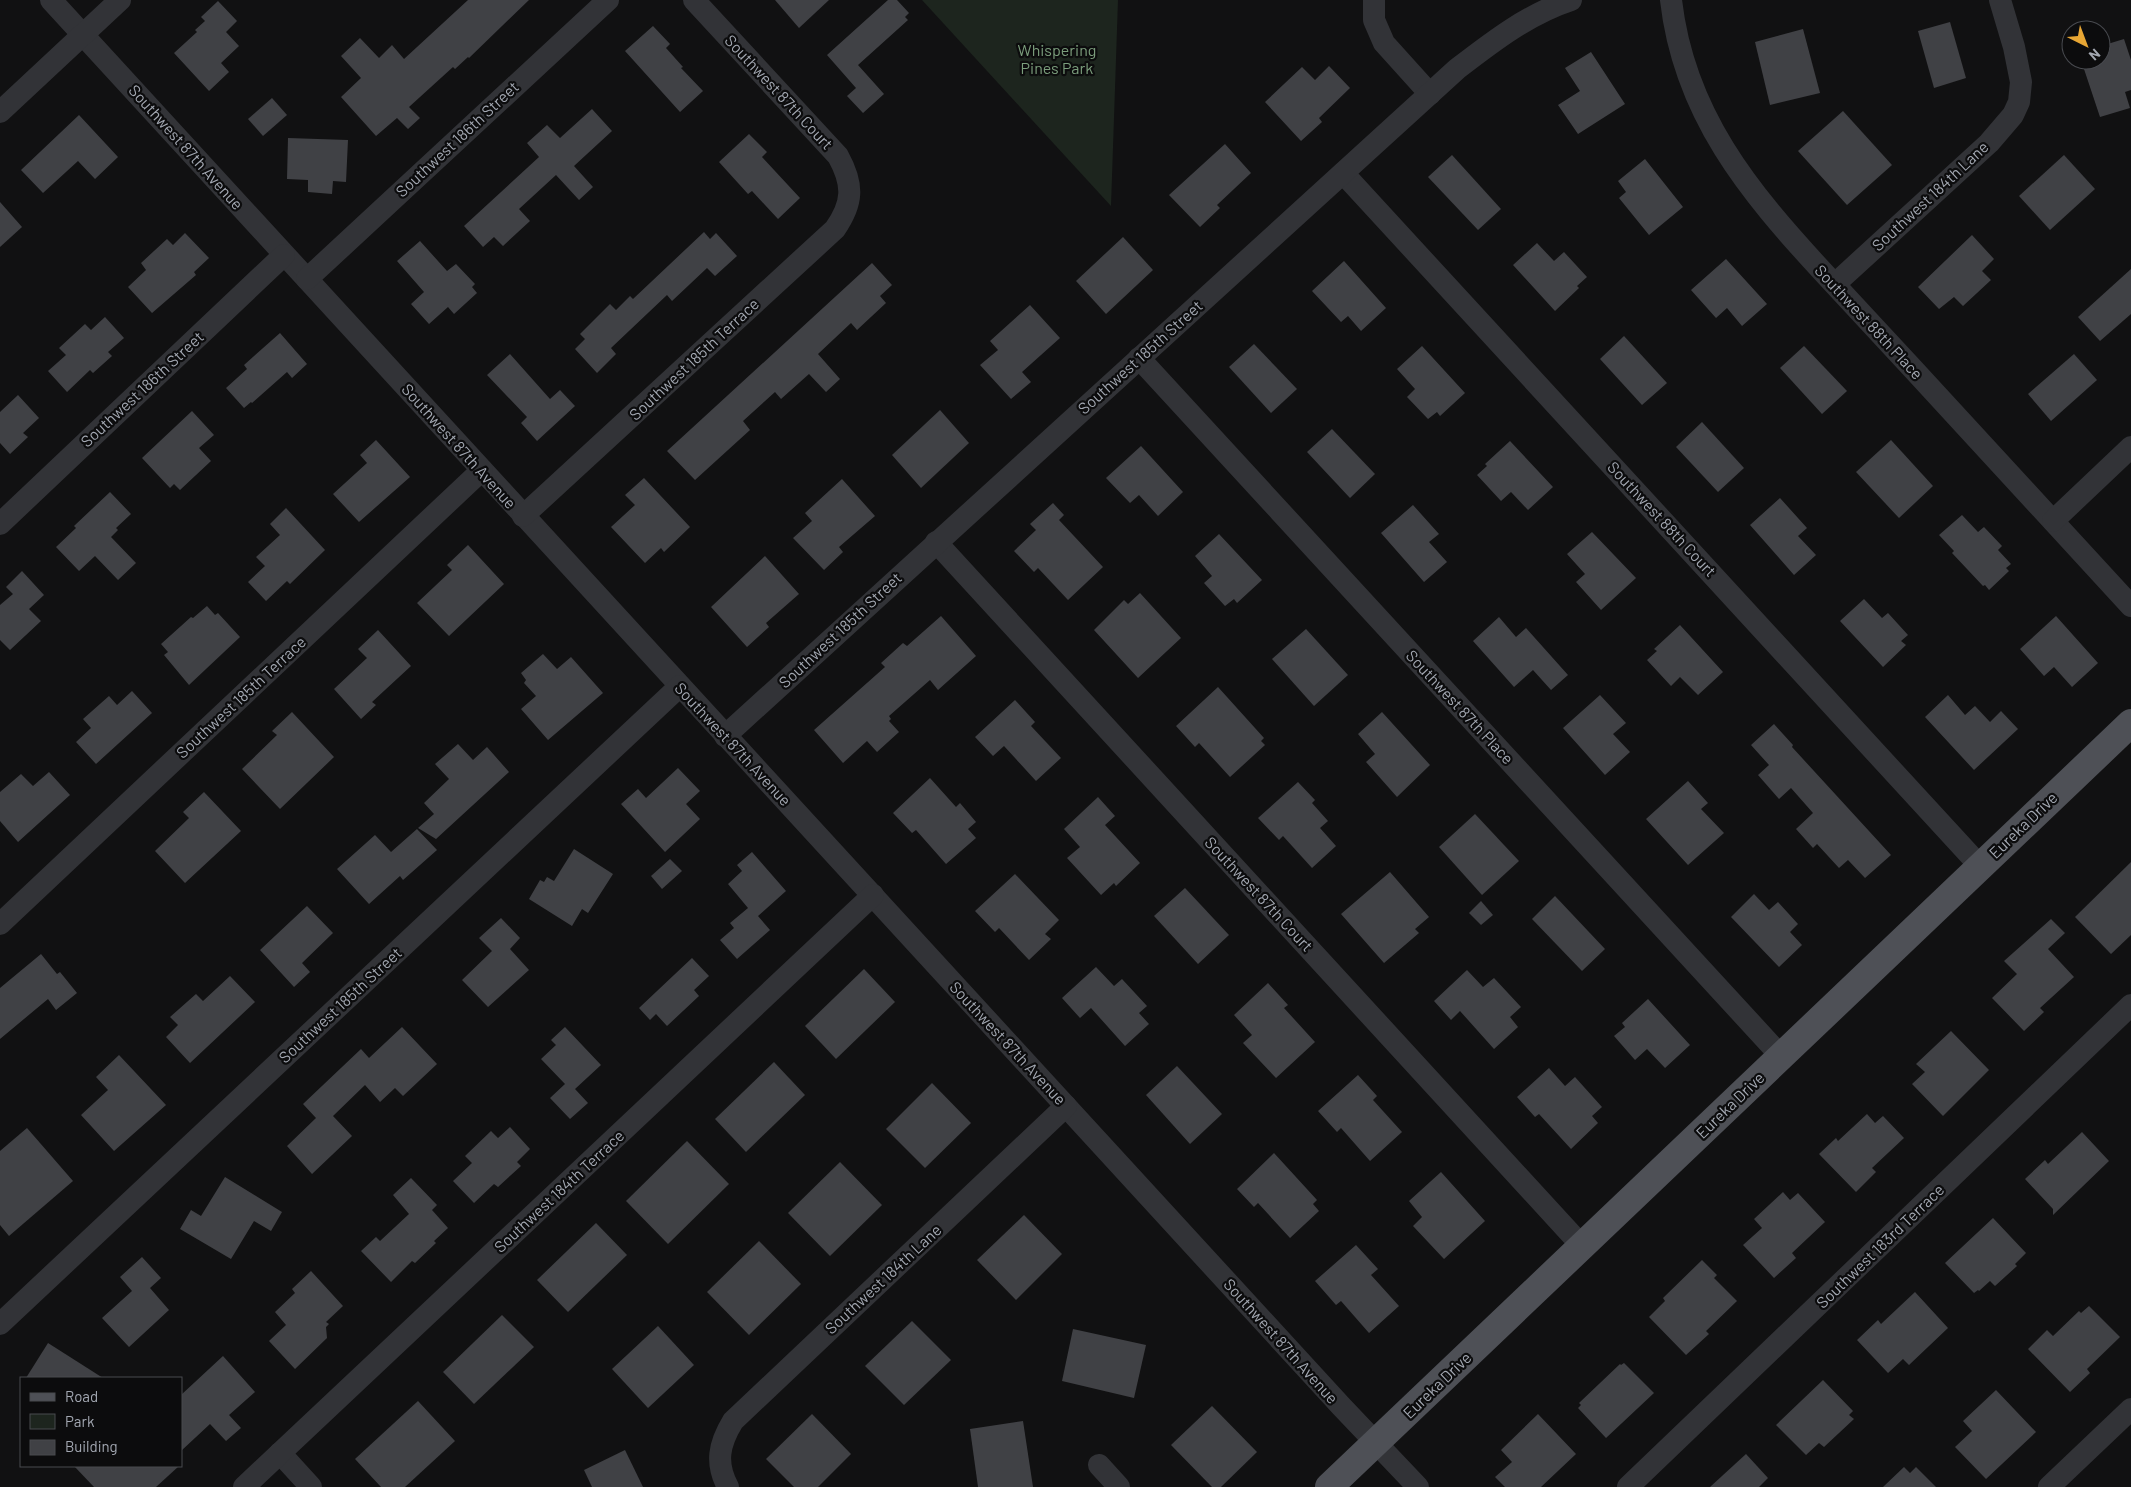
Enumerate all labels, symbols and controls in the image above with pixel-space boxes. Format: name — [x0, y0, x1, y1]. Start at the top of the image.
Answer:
north arrow — [2061, 20, 2111, 70]
street label: Southwest 87th Court — [721, 30, 837, 153]
park label: Whispering Pines Park — [1018, 40, 1096, 77]
text: N — [2086, 46, 2104, 64]
street label: Southwest 186th Street — [391, 77, 522, 200]
street label: Southwest 87th Avenue — [125, 80, 248, 213]
street label: Southwest 184th Lane — [1868, 137, 1992, 254]
street label: Southwest 88th Place — [1811, 260, 1927, 383]
street label: Southwest 185th Terrace — [625, 294, 762, 424]
street label: Southwest 185th Street — [1074, 296, 1206, 417]
street label: Southwest 186th Street — [76, 327, 207, 450]
street label: Southwest 87th Avenue — [398, 379, 521, 512]
street label: Southwest 88th Court — [1604, 457, 1721, 580]
street label: Southwest 185th Street — [774, 568, 905, 691]
street label: Southwest 185th Terrace — [172, 632, 309, 762]
street label: Southwest 87th Place — [1403, 646, 1518, 768]
street label: Southwest 87th Avenue — [671, 678, 795, 809]
street label: Eureka Drive — [1985, 787, 2061, 862]
street label: Southwest 87th Court — [1201, 832, 1317, 955]
street label: Southwest 185th Street — [274, 943, 405, 1066]
street label: Southwest 87th Avenue — [946, 977, 1070, 1108]
street label: Eureka Drive — [1692, 1067, 1768, 1142]
street label: Southwest 184th Terrace — [490, 1125, 628, 1256]
street label: Southwest 183rd Terrace — [1812, 1180, 1947, 1312]
street label: Southwest 184th Lane — [821, 1220, 945, 1337]
street label: Southwest 87th Avenue — [1220, 1274, 1343, 1407]
street label: Eureka Drive — [1399, 1347, 1475, 1422]
legend — [20, 1377, 182, 1467]
text: Road — [65, 1387, 98, 1405]
text: Park — [65, 1412, 95, 1430]
text: Building — [65, 1437, 118, 1455]

